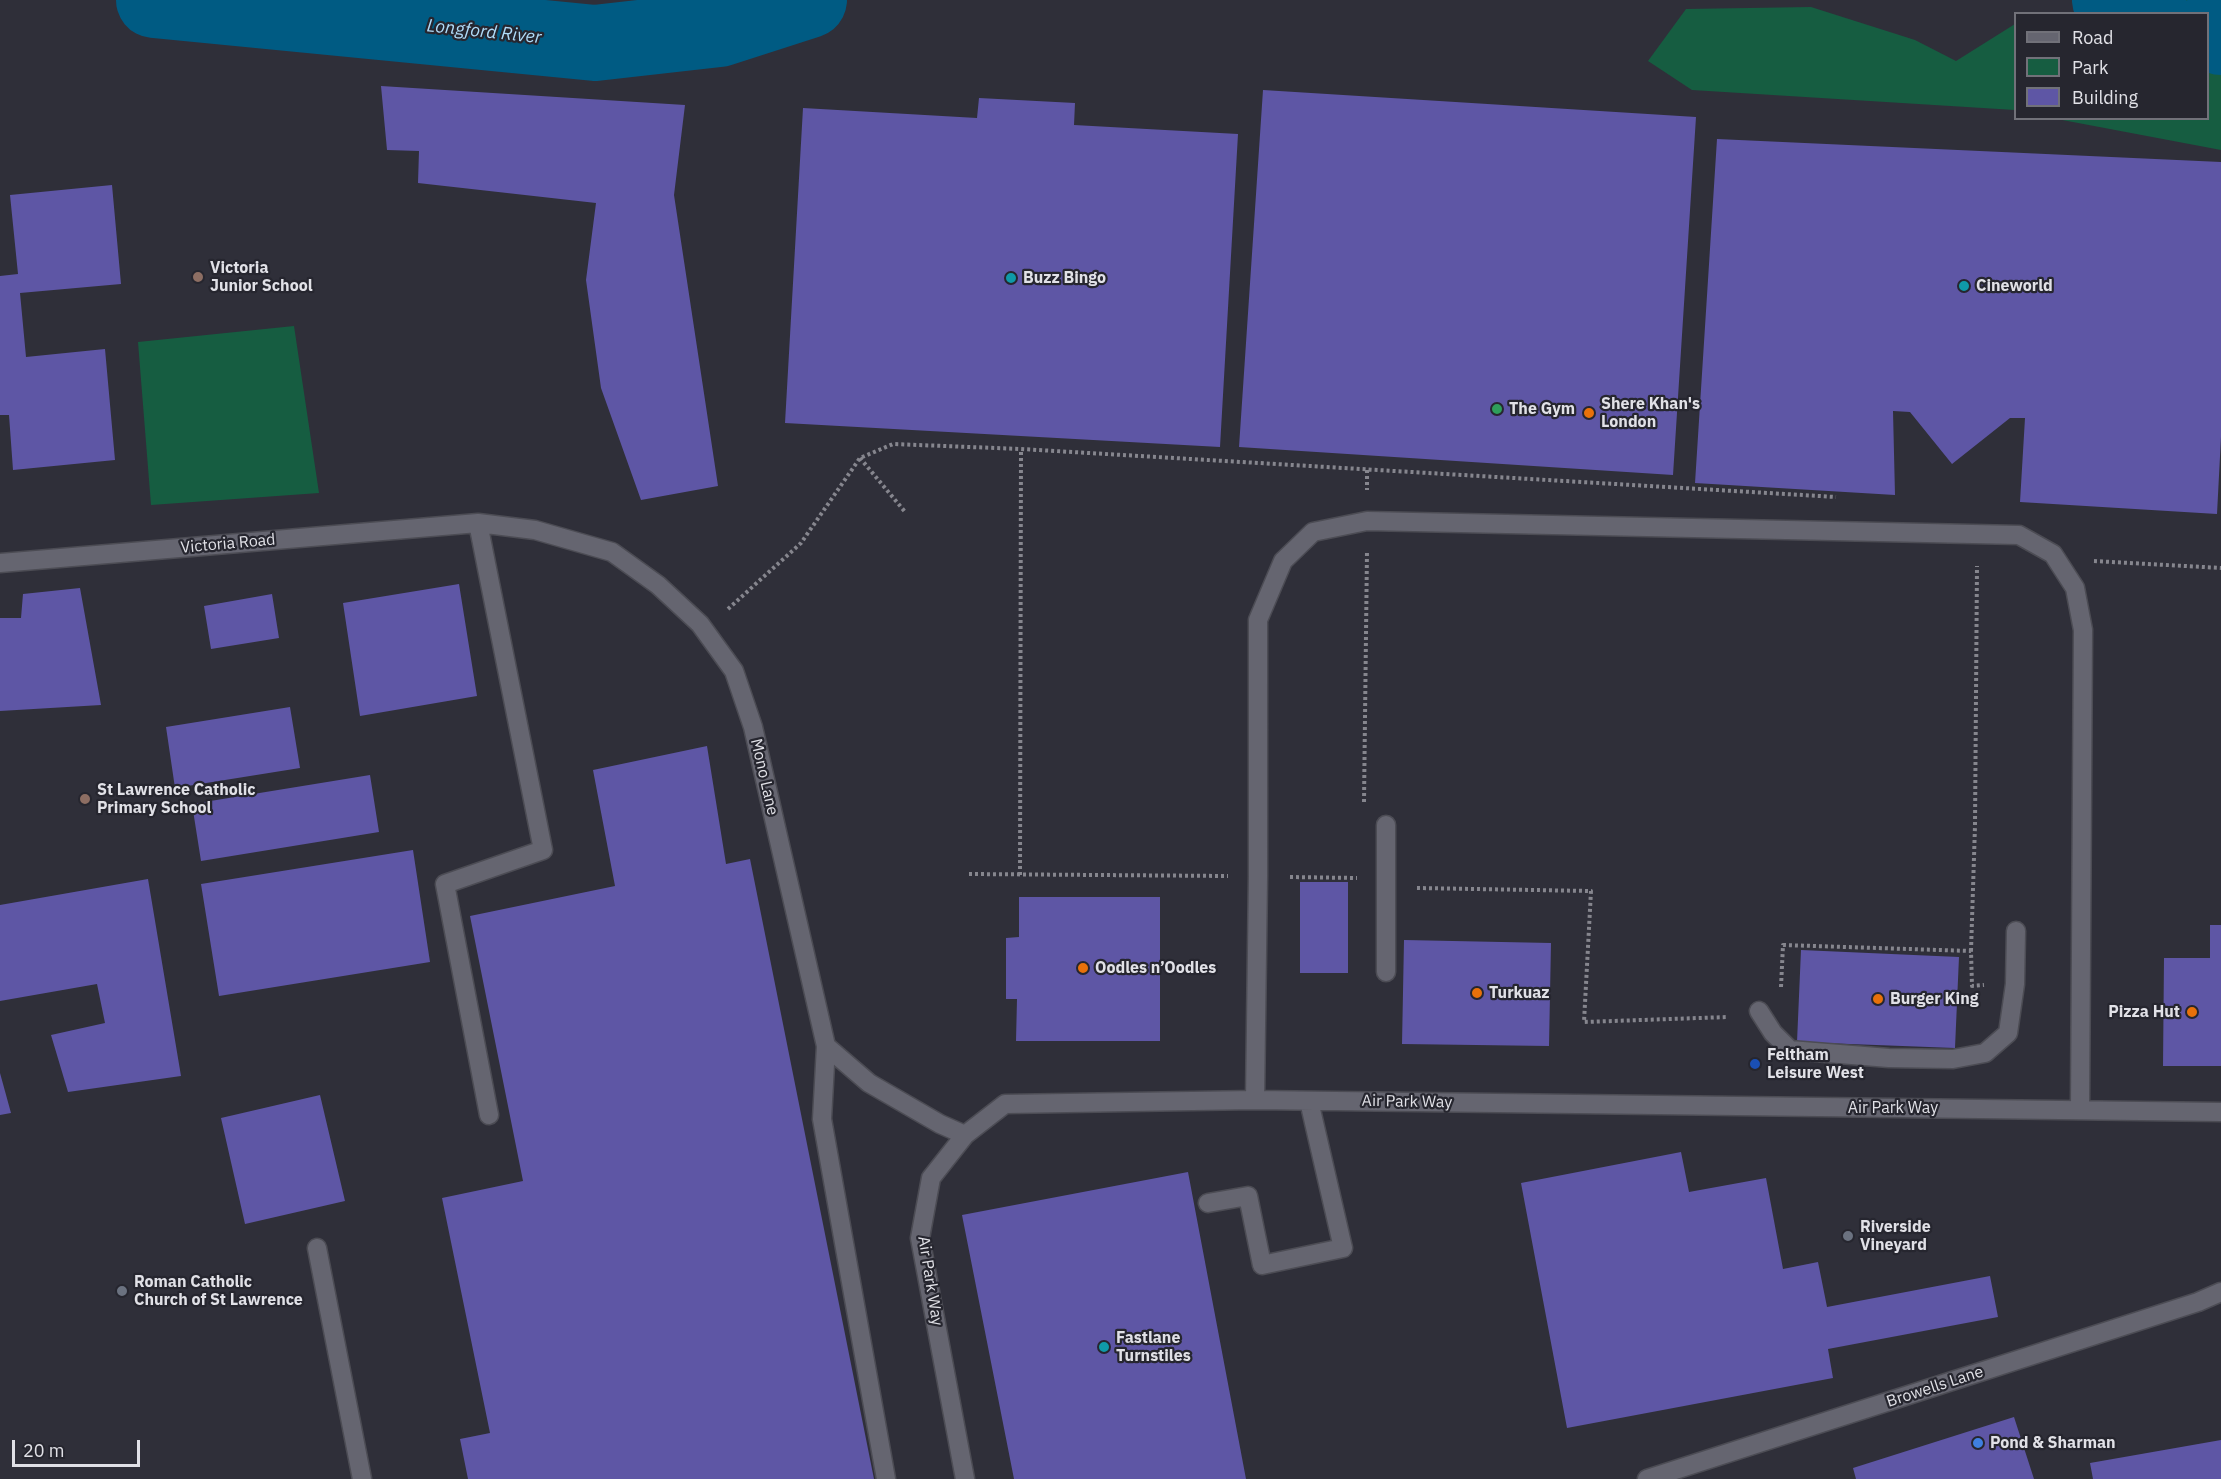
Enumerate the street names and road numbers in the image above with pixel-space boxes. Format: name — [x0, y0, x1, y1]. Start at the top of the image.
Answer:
street label: Victoria Road — [180, 530, 276, 558]
street label: Mono Lane — [746, 737, 782, 817]
street label: Air Park Way — [1362, 1092, 1452, 1112]
street label: Air Park Way — [1848, 1098, 1938, 1118]
street label: Air Park Way — [913, 1235, 947, 1327]
street label: Browells Lane — [1884, 1362, 1986, 1412]

